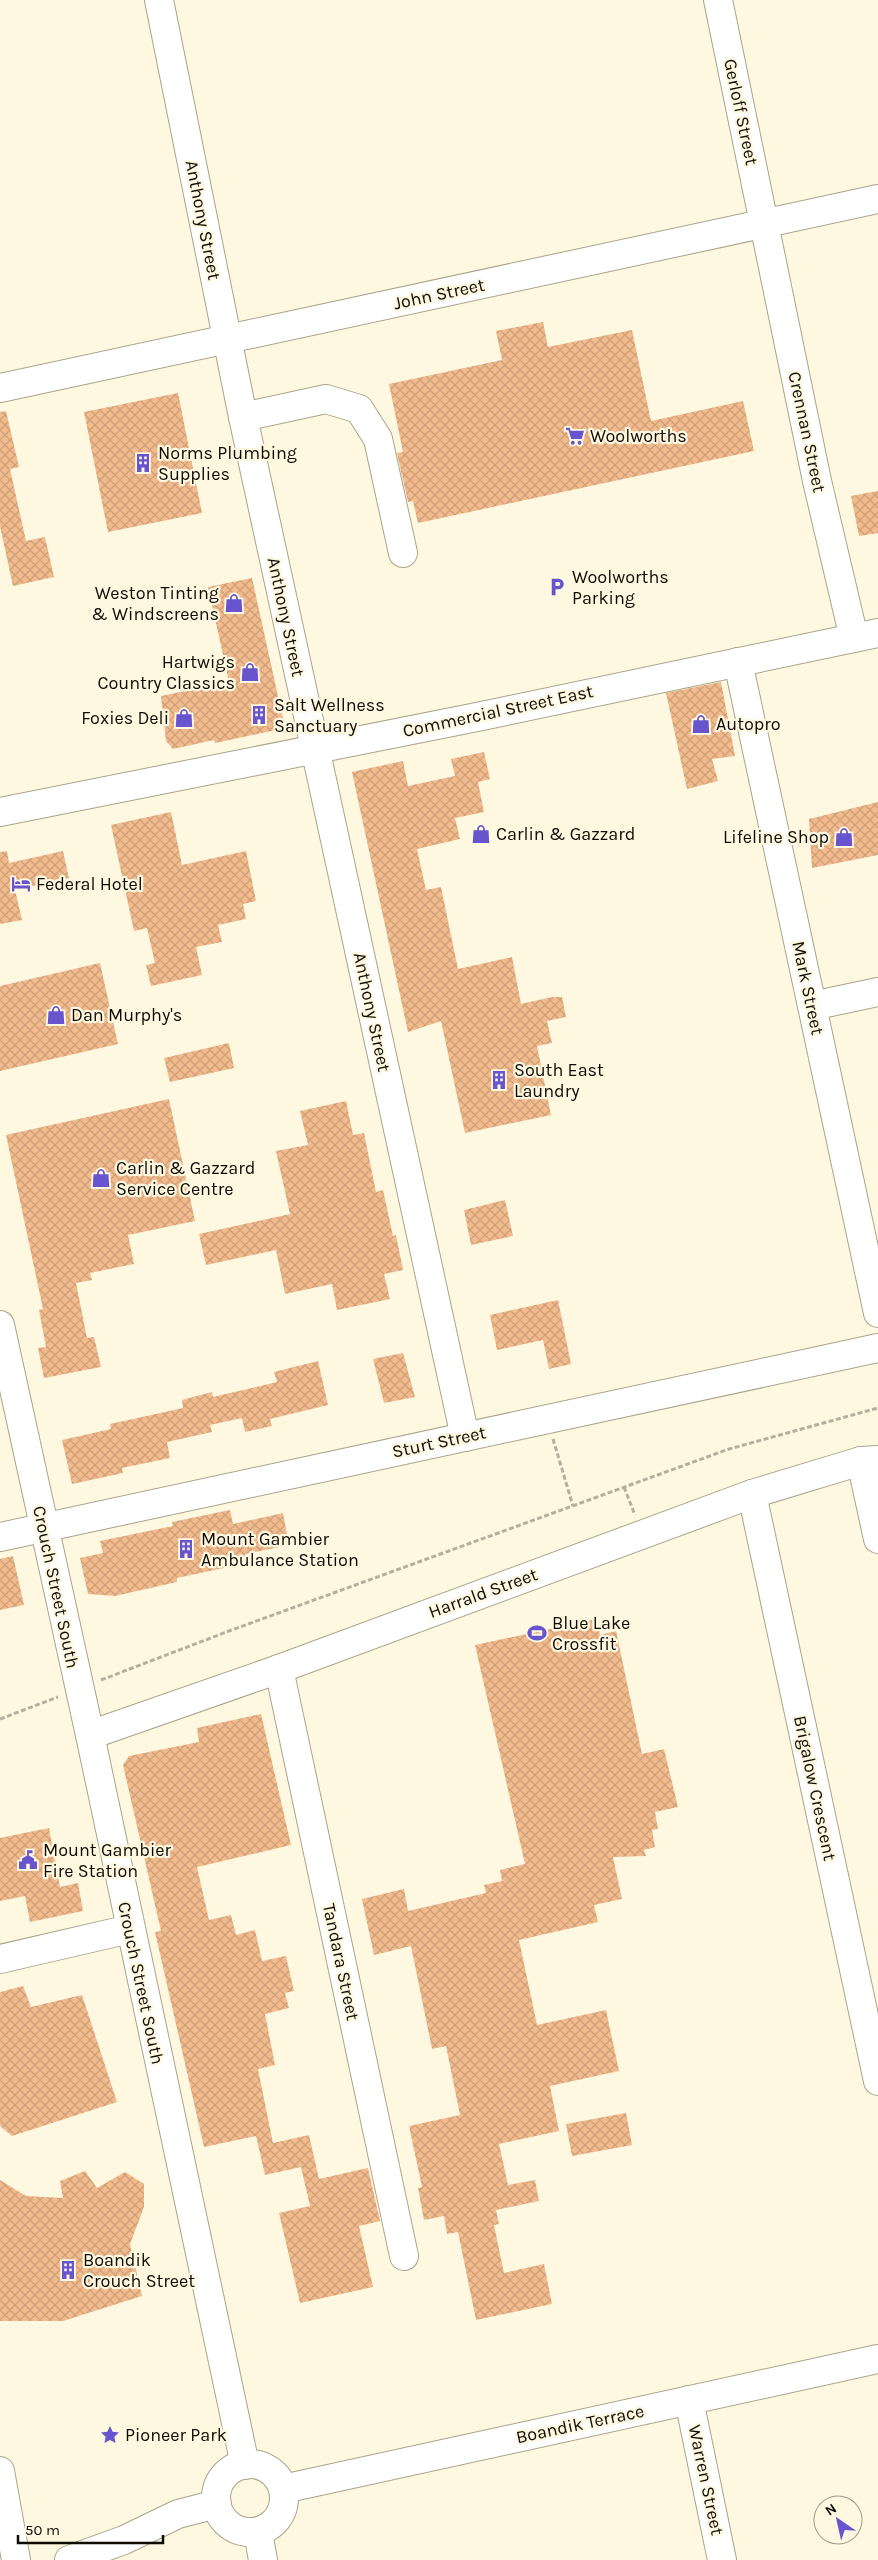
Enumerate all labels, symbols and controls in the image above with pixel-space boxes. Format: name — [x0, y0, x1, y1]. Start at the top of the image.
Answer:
street label: Gerloff Street — [719, 57, 763, 167]
street label: Anthony Street — [181, 158, 225, 282]
street label: John Street — [391, 274, 487, 314]
street label: Crennan Street — [783, 370, 831, 495]
supermarket icon: Woolworths — [564, 425, 586, 447]
place label: Woolworths — [590, 425, 687, 447]
place label: Norms Plumbing Supplies — [158, 442, 297, 485]
building icon: Norms Plumbing Supplies — [132, 452, 154, 474]
street label: Anthony Street — [263, 555, 309, 679]
place label: Woolworths Parking — [572, 566, 669, 609]
parking icon: Woolworths Parking — [546, 576, 568, 598]
place label: Weston Tinting & Windscreens — [91, 582, 219, 625]
shop icon: Weston Tinting & Windscreens — [223, 592, 245, 614]
place label: Hartwigs Country Classics — [97, 651, 235, 694]
shop icon: Hartwigs Country Classics — [239, 661, 261, 683]
street label: Commercial Street East — [401, 680, 595, 742]
place label: Salt Wellness Sanctuary — [274, 694, 385, 737]
building icon: Salt Wellness Sanctuary — [248, 704, 270, 726]
place label: Foxies Deli — [81, 707, 169, 729]
shop icon: Foxies Deli — [173, 707, 195, 729]
shop icon: Autopro — [690, 713, 712, 735]
place label: Autopro — [716, 713, 781, 735]
shop icon: Carlin & Gazzard — [470, 823, 492, 845]
place label: Carlin & Gazzard — [496, 823, 635, 845]
place label: Lifeline Shop — [723, 826, 829, 848]
shop icon: Lifeline Shop — [833, 826, 855, 848]
hotel icon: Federal Hotel — [10, 873, 32, 895]
place label: Federal Hotel — [36, 873, 143, 895]
street label: Mark Street — [787, 939, 829, 1037]
street label: Anthony Street — [349, 950, 395, 1074]
shop icon: Dan Murphy's — [45, 1004, 67, 1026]
place label: Dan Murphy's — [71, 1004, 182, 1026]
place label: South East Laundry — [514, 1059, 604, 1102]
building icon: South East Laundry — [488, 1069, 510, 1091]
place label: Carlin & Gazzard Service Centre — [116, 1157, 255, 1200]
shop icon: Carlin & Gazzard Service Centre — [90, 1167, 112, 1189]
street label: Sturt Street — [390, 1421, 488, 1463]
street label: Crouch Street South — [28, 1504, 84, 1670]
place label: Mount Gambier Ambulance Station — [201, 1528, 359, 1571]
building icon: Mount Gambier Ambulance Station — [175, 1538, 197, 1560]
street label: Harrald Street — [426, 1563, 541, 1623]
place label: Blue Lake Crossfit — [552, 1612, 630, 1655]
sports icon: Blue Lake Crossfit — [526, 1622, 548, 1644]
street label: Brigalow Crescent — [789, 1713, 841, 1863]
place label: Mount Gambier Fire Station — [43, 1839, 172, 1882]
public building icon: Mount Gambier Fire Station — [17, 1849, 39, 1871]
street label: Crouch Street South — [113, 1900, 169, 2066]
street label: Tandara Street — [318, 1902, 364, 2023]
place label: Boandik Crouch Street — [83, 2249, 195, 2292]
building icon: Boandik Crouch Street — [57, 2259, 79, 2281]
street label: Boandik Terrace — [514, 2400, 646, 2448]
street label: Warren Street — [684, 2423, 728, 2537]
place icon: Pioneer Park — [99, 2424, 121, 2446]
place label: Pioneer Park — [125, 2424, 227, 2446]
north arrow — [813, 2495, 863, 2545]
text: N — [822, 2500, 840, 2519]
scale bar — [18, 2512, 162, 2544]
text: 50 m — [25, 2521, 60, 2539]

